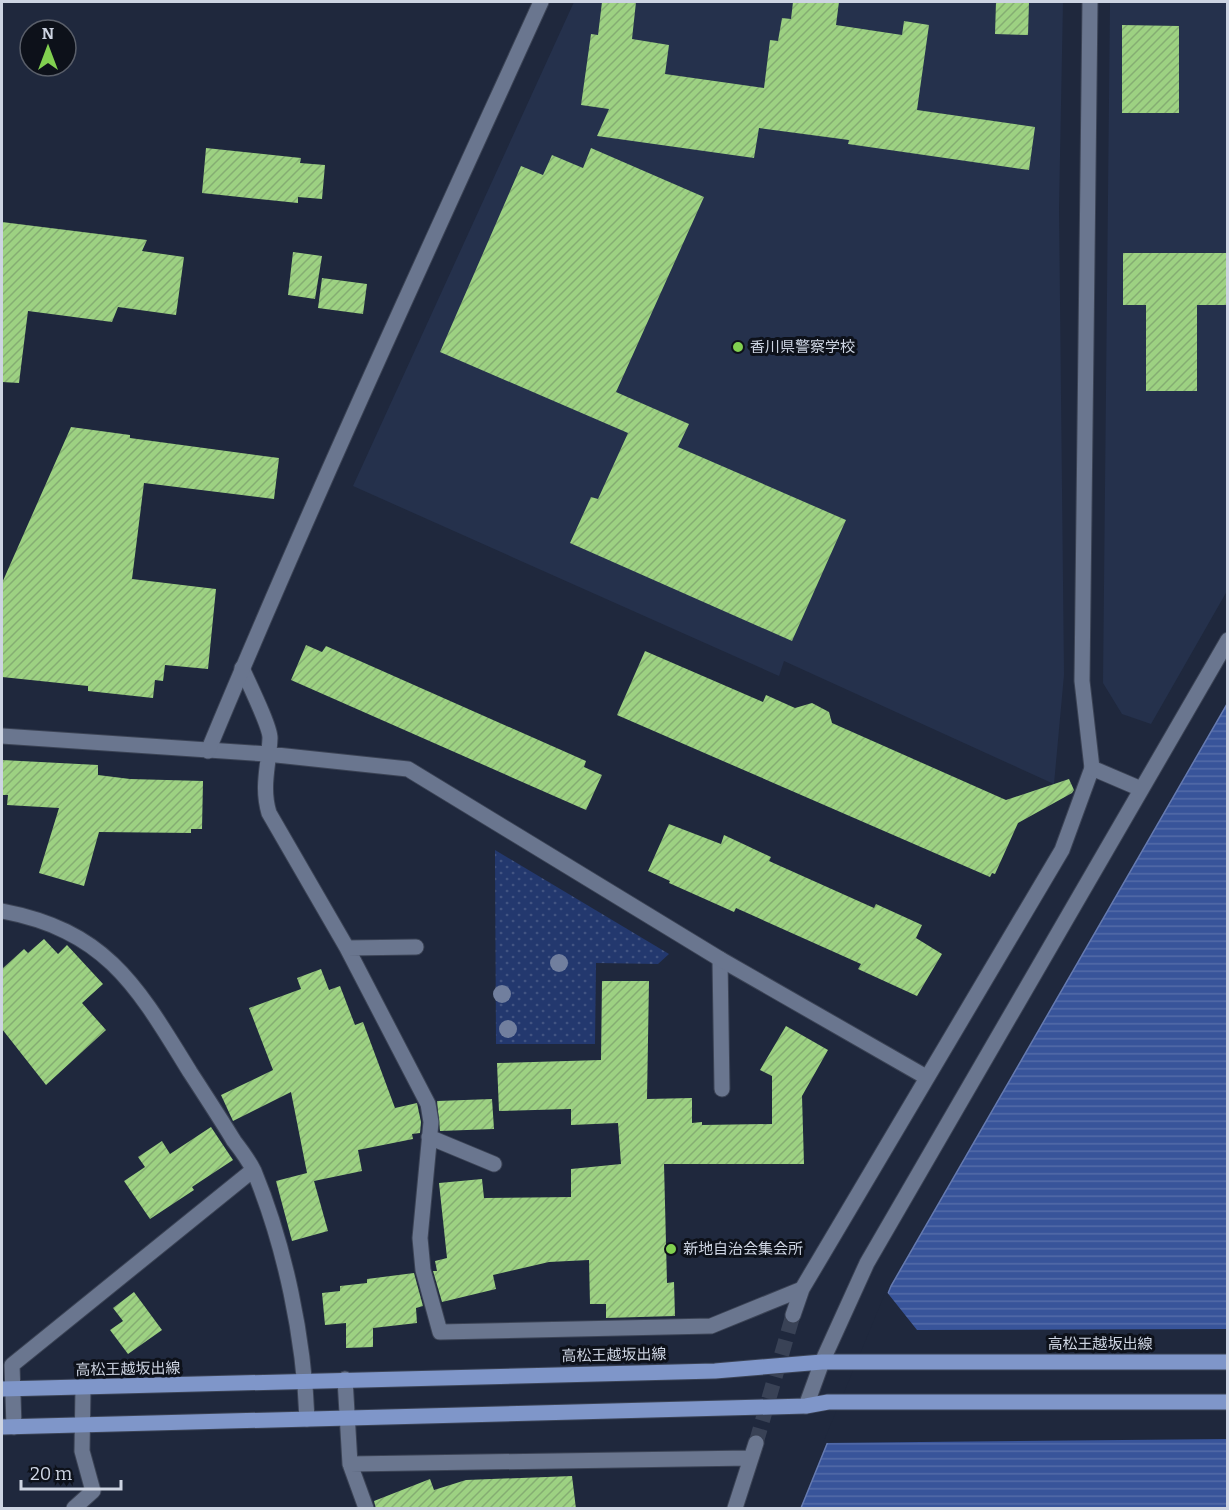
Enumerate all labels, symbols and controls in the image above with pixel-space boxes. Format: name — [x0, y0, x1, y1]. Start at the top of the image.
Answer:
north arrow — [18, 18, 78, 78]
text: N — [42, 24, 54, 43]
place label: 香川県警察学校 — [750, 338, 855, 356]
marker: 香川県警察学校 — [731, 340, 745, 354]
place label: 新地自治会集会所 — [683, 1240, 803, 1258]
marker: 新地自治会集会所 — [664, 1242, 678, 1256]
street label: 高松王越坂出線 — [1047, 1335, 1153, 1353]
street label: 高松王越坂出線 — [561, 1345, 667, 1365]
street label: 高松王越坂出線 — [75, 1359, 181, 1379]
scale bar — [21, 1453, 122, 1491]
text: 20 m — [30, 1463, 72, 1485]

